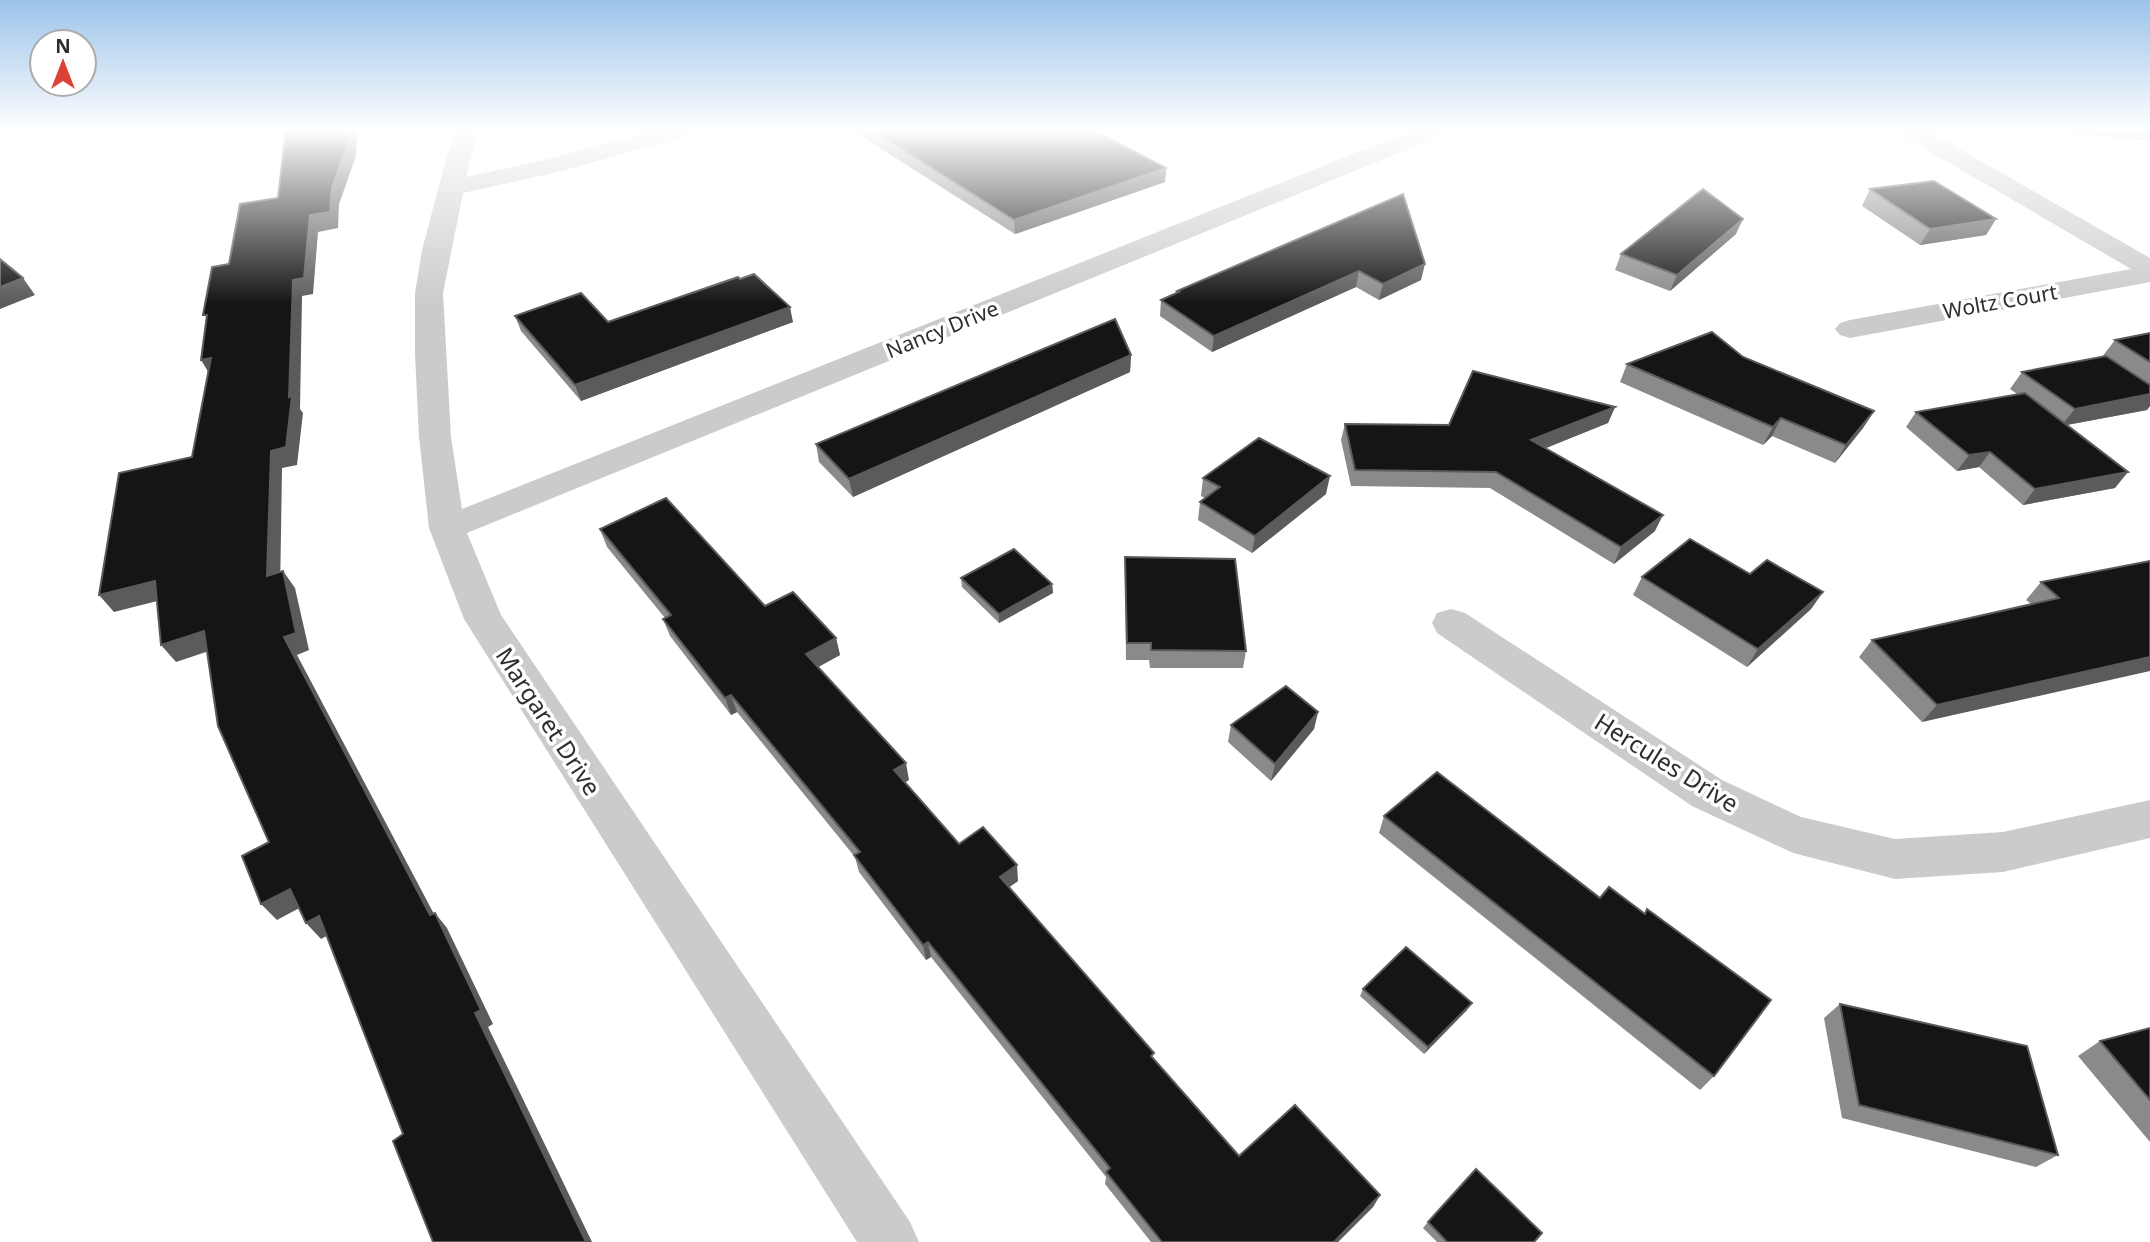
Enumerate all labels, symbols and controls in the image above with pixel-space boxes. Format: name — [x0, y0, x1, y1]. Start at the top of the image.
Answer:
north arrow — [28, 28, 98, 98]
text: N — [55, 33, 71, 59]
street label: Woltz Court — [1941, 277, 2060, 325]
street label: Nancy Drive — [882, 294, 1002, 364]
street label: Margaret Drive — [489, 641, 609, 801]
street label: Hercules Drive — [1589, 705, 1745, 819]

